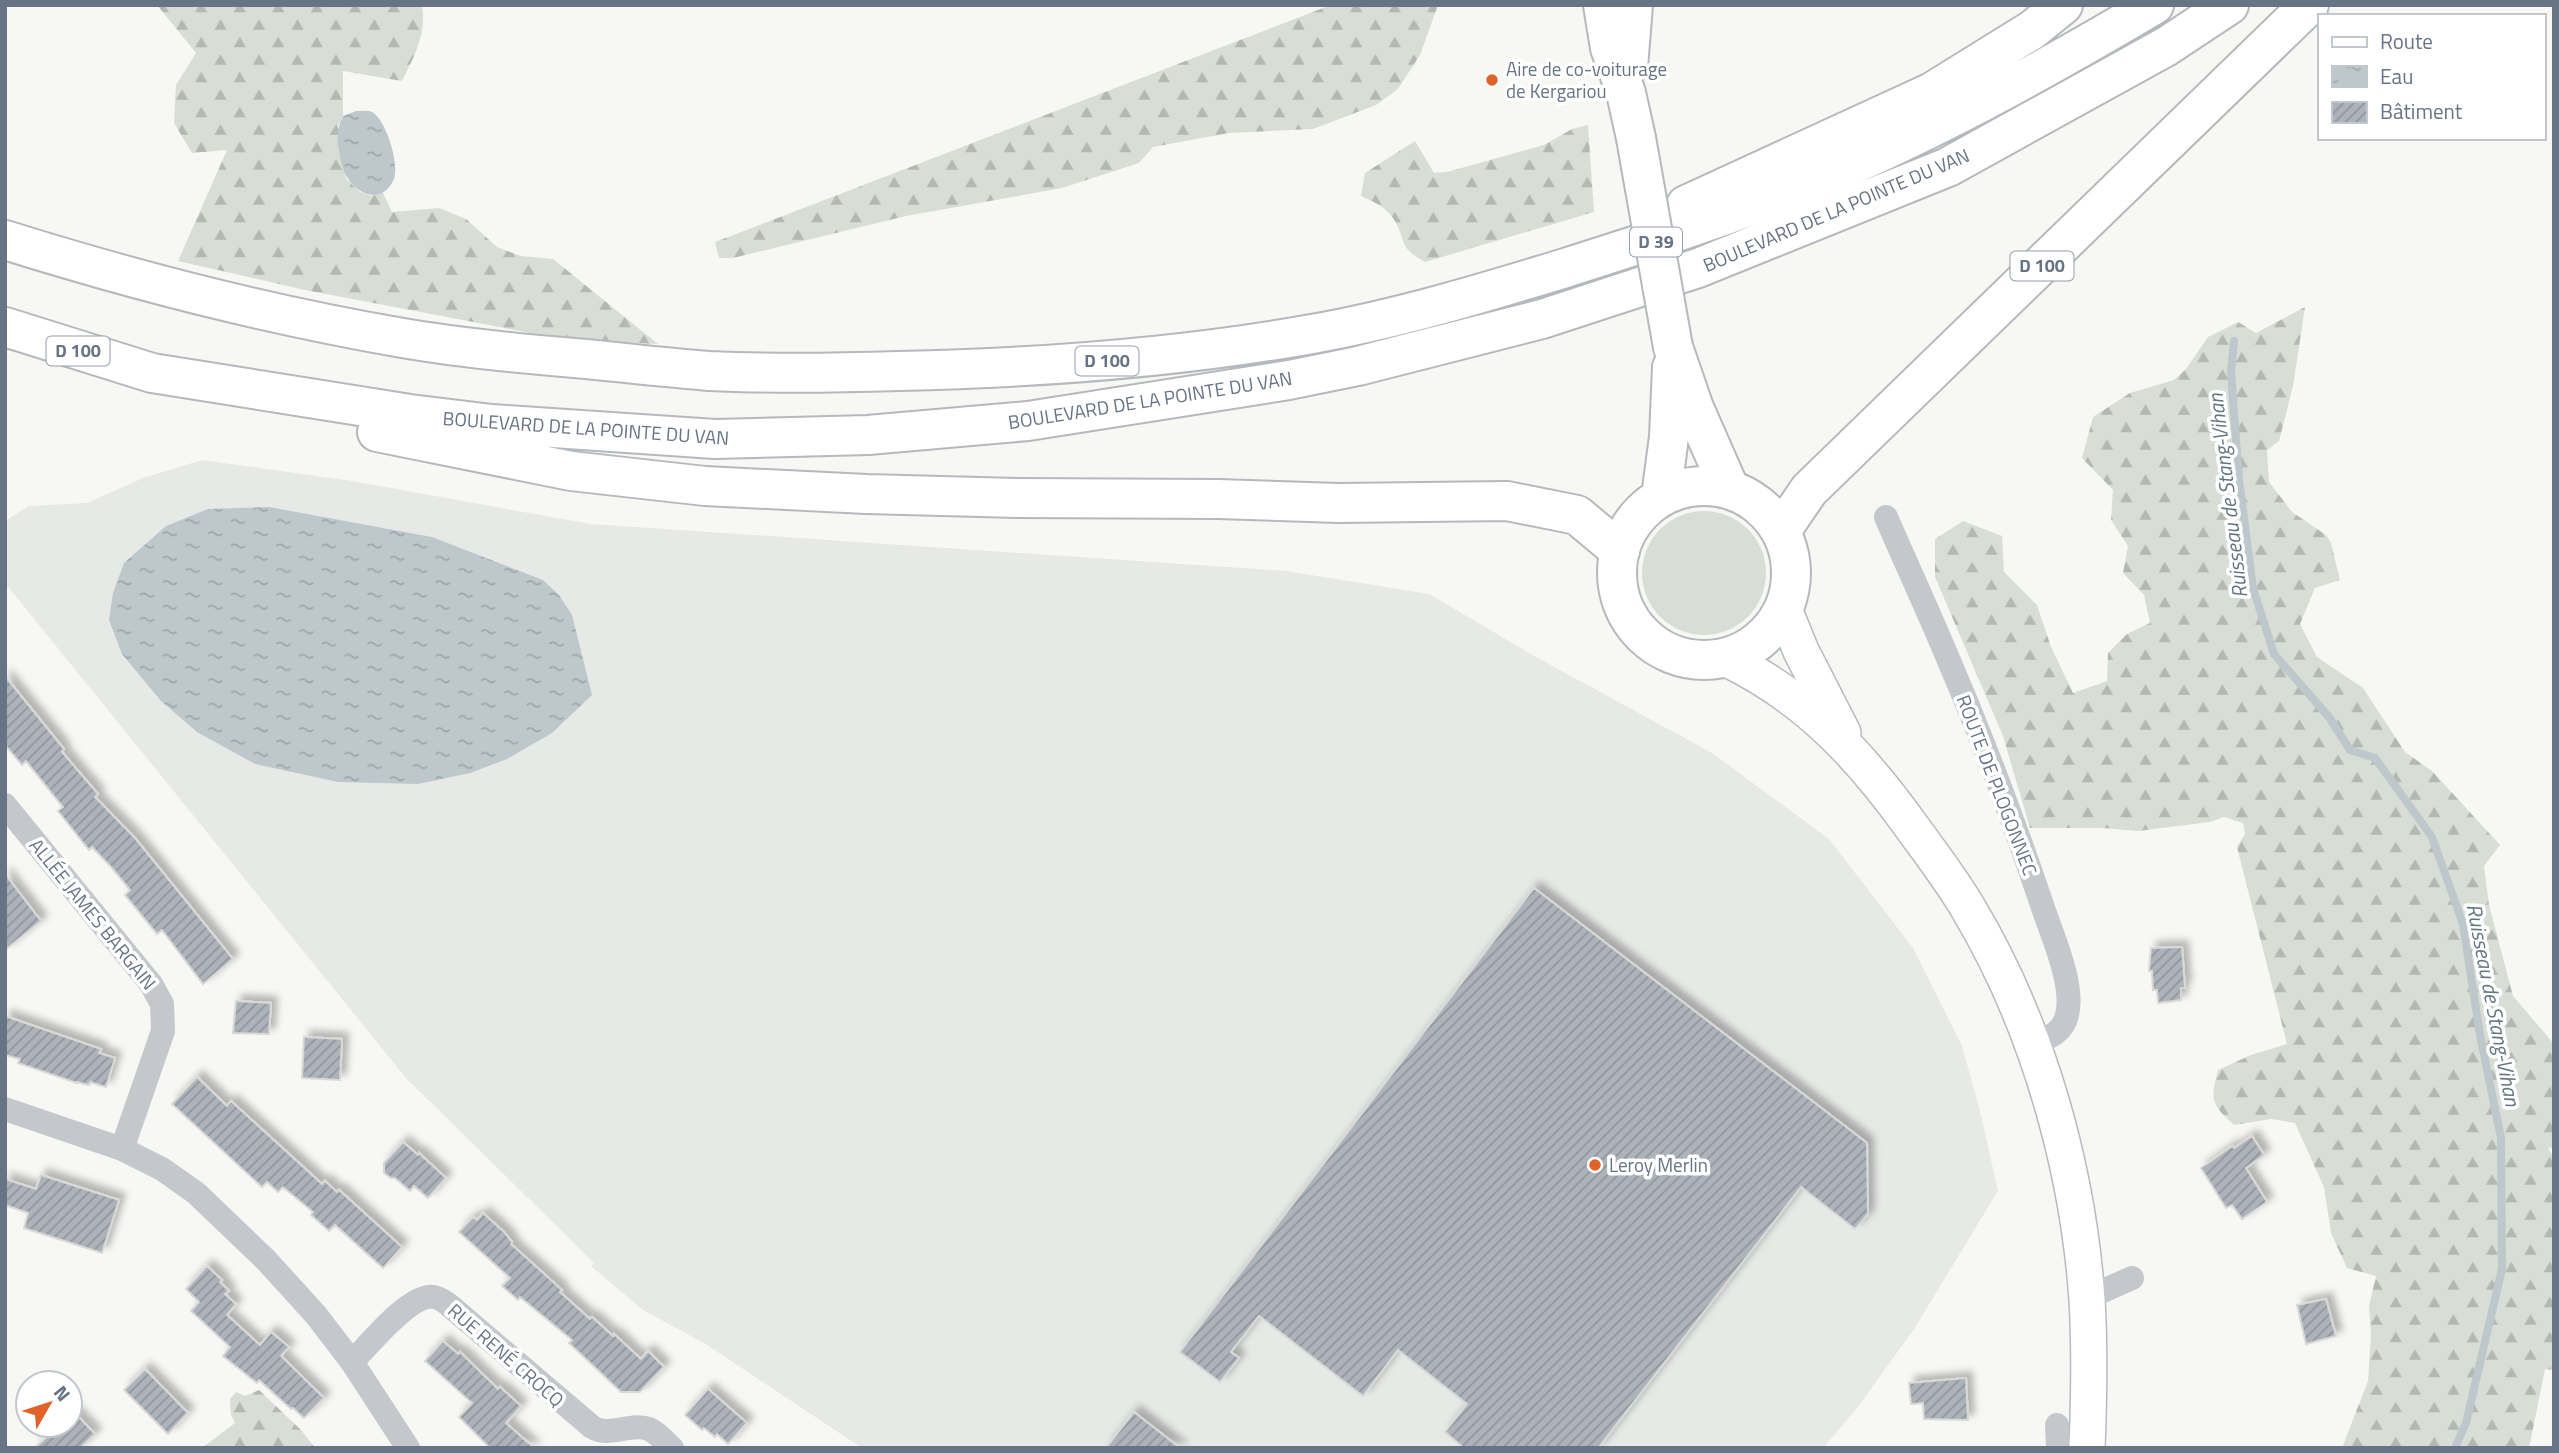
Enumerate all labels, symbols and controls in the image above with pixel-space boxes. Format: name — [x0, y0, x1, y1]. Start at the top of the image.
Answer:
legend — [2318, 14, 2545, 140]
text: Route — [2380, 25, 2433, 57]
place label: Aire de co-voiturage de Kergariou — [1506, 54, 1667, 105]
text: Eau — [2380, 60, 2413, 92]
marker: Aire de co-voiturage de Kergariou — [1484, 72, 1500, 88]
text: Bâtiment — [2380, 95, 2463, 127]
street label: BOULEVARD DE LA POINTE DU VAN — [1698, 140, 1974, 279]
road number: D 39 — [1630, 228, 1682, 256]
road number: D 100 — [2010, 252, 2074, 280]
road number: D 100 — [46, 337, 110, 366]
road number: D 100 — [1076, 346, 1138, 376]
street label: BOULEVARD DE LA POINTE DU VAN — [1006, 363, 1294, 436]
water label: Ruisseau de Stang-Vihan — [2199, 391, 2255, 600]
street label: BOULEVARD DE LA POINTE DU VAN — [442, 403, 730, 452]
street label: ROUTE DE PLOGONNEC — [1950, 690, 2045, 879]
street label: ALLÉE JAMES BARGAIN — [23, 832, 164, 996]
water label: Ruisseau de Stang-Vihan — [2459, 901, 2529, 1109]
place label: Leroy Merlin — [1609, 1150, 1708, 1179]
marker: Leroy Merlin — [1587, 1157, 1603, 1173]
street label: RUE RENÉ CROCQ — [442, 1296, 571, 1413]
north arrow — [14, 1369, 84, 1439]
text: N — [47, 1379, 78, 1407]

